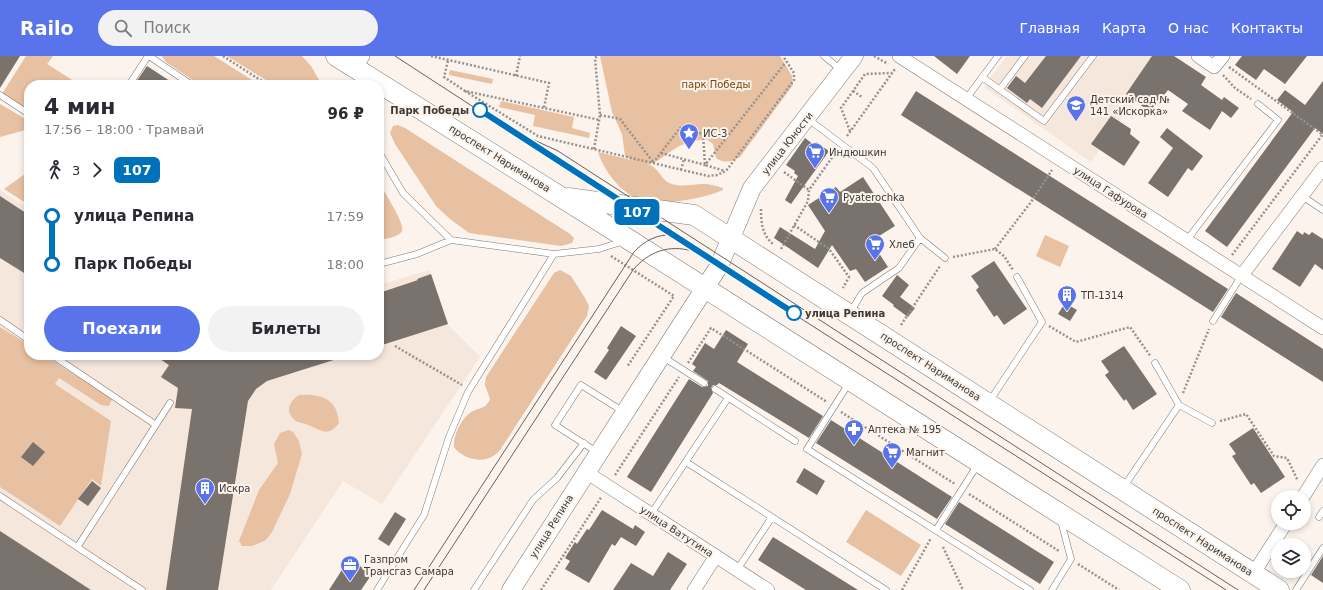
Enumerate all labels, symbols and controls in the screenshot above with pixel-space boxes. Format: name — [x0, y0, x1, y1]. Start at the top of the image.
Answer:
search box — [98, 10, 378, 46]
text: Railo — [20, 17, 74, 39]
icon: search — [112, 17, 134, 39]
text: Поиск — [144, 19, 191, 37]
text: Главная — [1019, 20, 1080, 36]
text: Карта — [1102, 20, 1146, 36]
text: О нас — [1168, 20, 1209, 36]
text: Контакты — [1231, 20, 1303, 36]
park label: парк Победы — [682, 79, 751, 90]
text: 4 мин — [44, 94, 116, 119]
school or university icon: Детский сад № 141 «Искорка» — [1065, 94, 1087, 122]
place label: Детский сад № 141 «Искорка» — [1090, 94, 1170, 117]
marker: Парк Победы — [472, 102, 488, 118]
text: 96 ₽ — [327, 105, 364, 123]
place label: Парк Победы — [390, 105, 469, 116]
street label: улица Юности — [760, 110, 815, 177]
text: 17:56 – 18:00 · Трамвай — [44, 122, 204, 137]
place icon: ИС-3 — [678, 122, 700, 150]
street label: проспект Нариманова — [447, 123, 552, 194]
place label: ИС-3 — [703, 128, 727, 139]
supermarket icon: Индюшкин — [804, 141, 826, 169]
place label: Индюшкин — [829, 147, 887, 158]
icon: walk — [44, 159, 66, 181]
icon: forward — [86, 159, 108, 181]
text: 107 — [122, 162, 152, 178]
text: 3 — [72, 163, 80, 178]
street label: улица Гафурова — [1072, 164, 1150, 220]
supermarket icon: Pyaterochka — [818, 186, 840, 214]
place label: Pyaterochka — [843, 192, 905, 203]
line badge: 107 — [614, 199, 660, 225]
text: 107 — [622, 204, 652, 220]
text: улица Репина — [74, 207, 194, 225]
text: 17:59 — [327, 209, 364, 224]
supermarket icon: Хлеб — [864, 233, 886, 261]
place label: Хлеб — [889, 239, 915, 250]
text: Парк Победы — [74, 255, 192, 273]
text: 18:00 — [327, 257, 364, 272]
building icon: ТП-1314 — [1056, 284, 1078, 312]
place label: ТП-1314 — [1080, 290, 1124, 301]
marker: улица Репина — [786, 305, 802, 321]
button: Поехали — [44, 306, 200, 352]
button: Билеты — [208, 306, 364, 352]
place label: улица Репина — [805, 308, 885, 319]
street label: проспект Нариманова — [879, 330, 983, 403]
pharmacy icon: Аптека № 195 — [843, 418, 865, 446]
place label: Аптека № 195 — [868, 424, 941, 435]
supermarket icon: Магнит — [881, 441, 903, 469]
place label: Магнит — [906, 447, 945, 458]
building icon: Искра — [194, 477, 216, 505]
place label: Искра — [219, 483, 251, 494]
map controls — [1271, 490, 1311, 578]
button: locate — [1271, 490, 1311, 530]
street label: улица Репина — [527, 492, 575, 560]
street label: улица Ватутина — [638, 504, 715, 559]
street label: проспект Нариманова — [1151, 505, 1255, 578]
button: layers — [1271, 538, 1311, 578]
office icon: Газпром Трансгаз Самара — [339, 554, 361, 582]
place label: Газпром Трансгаз Самара — [363, 554, 454, 577]

